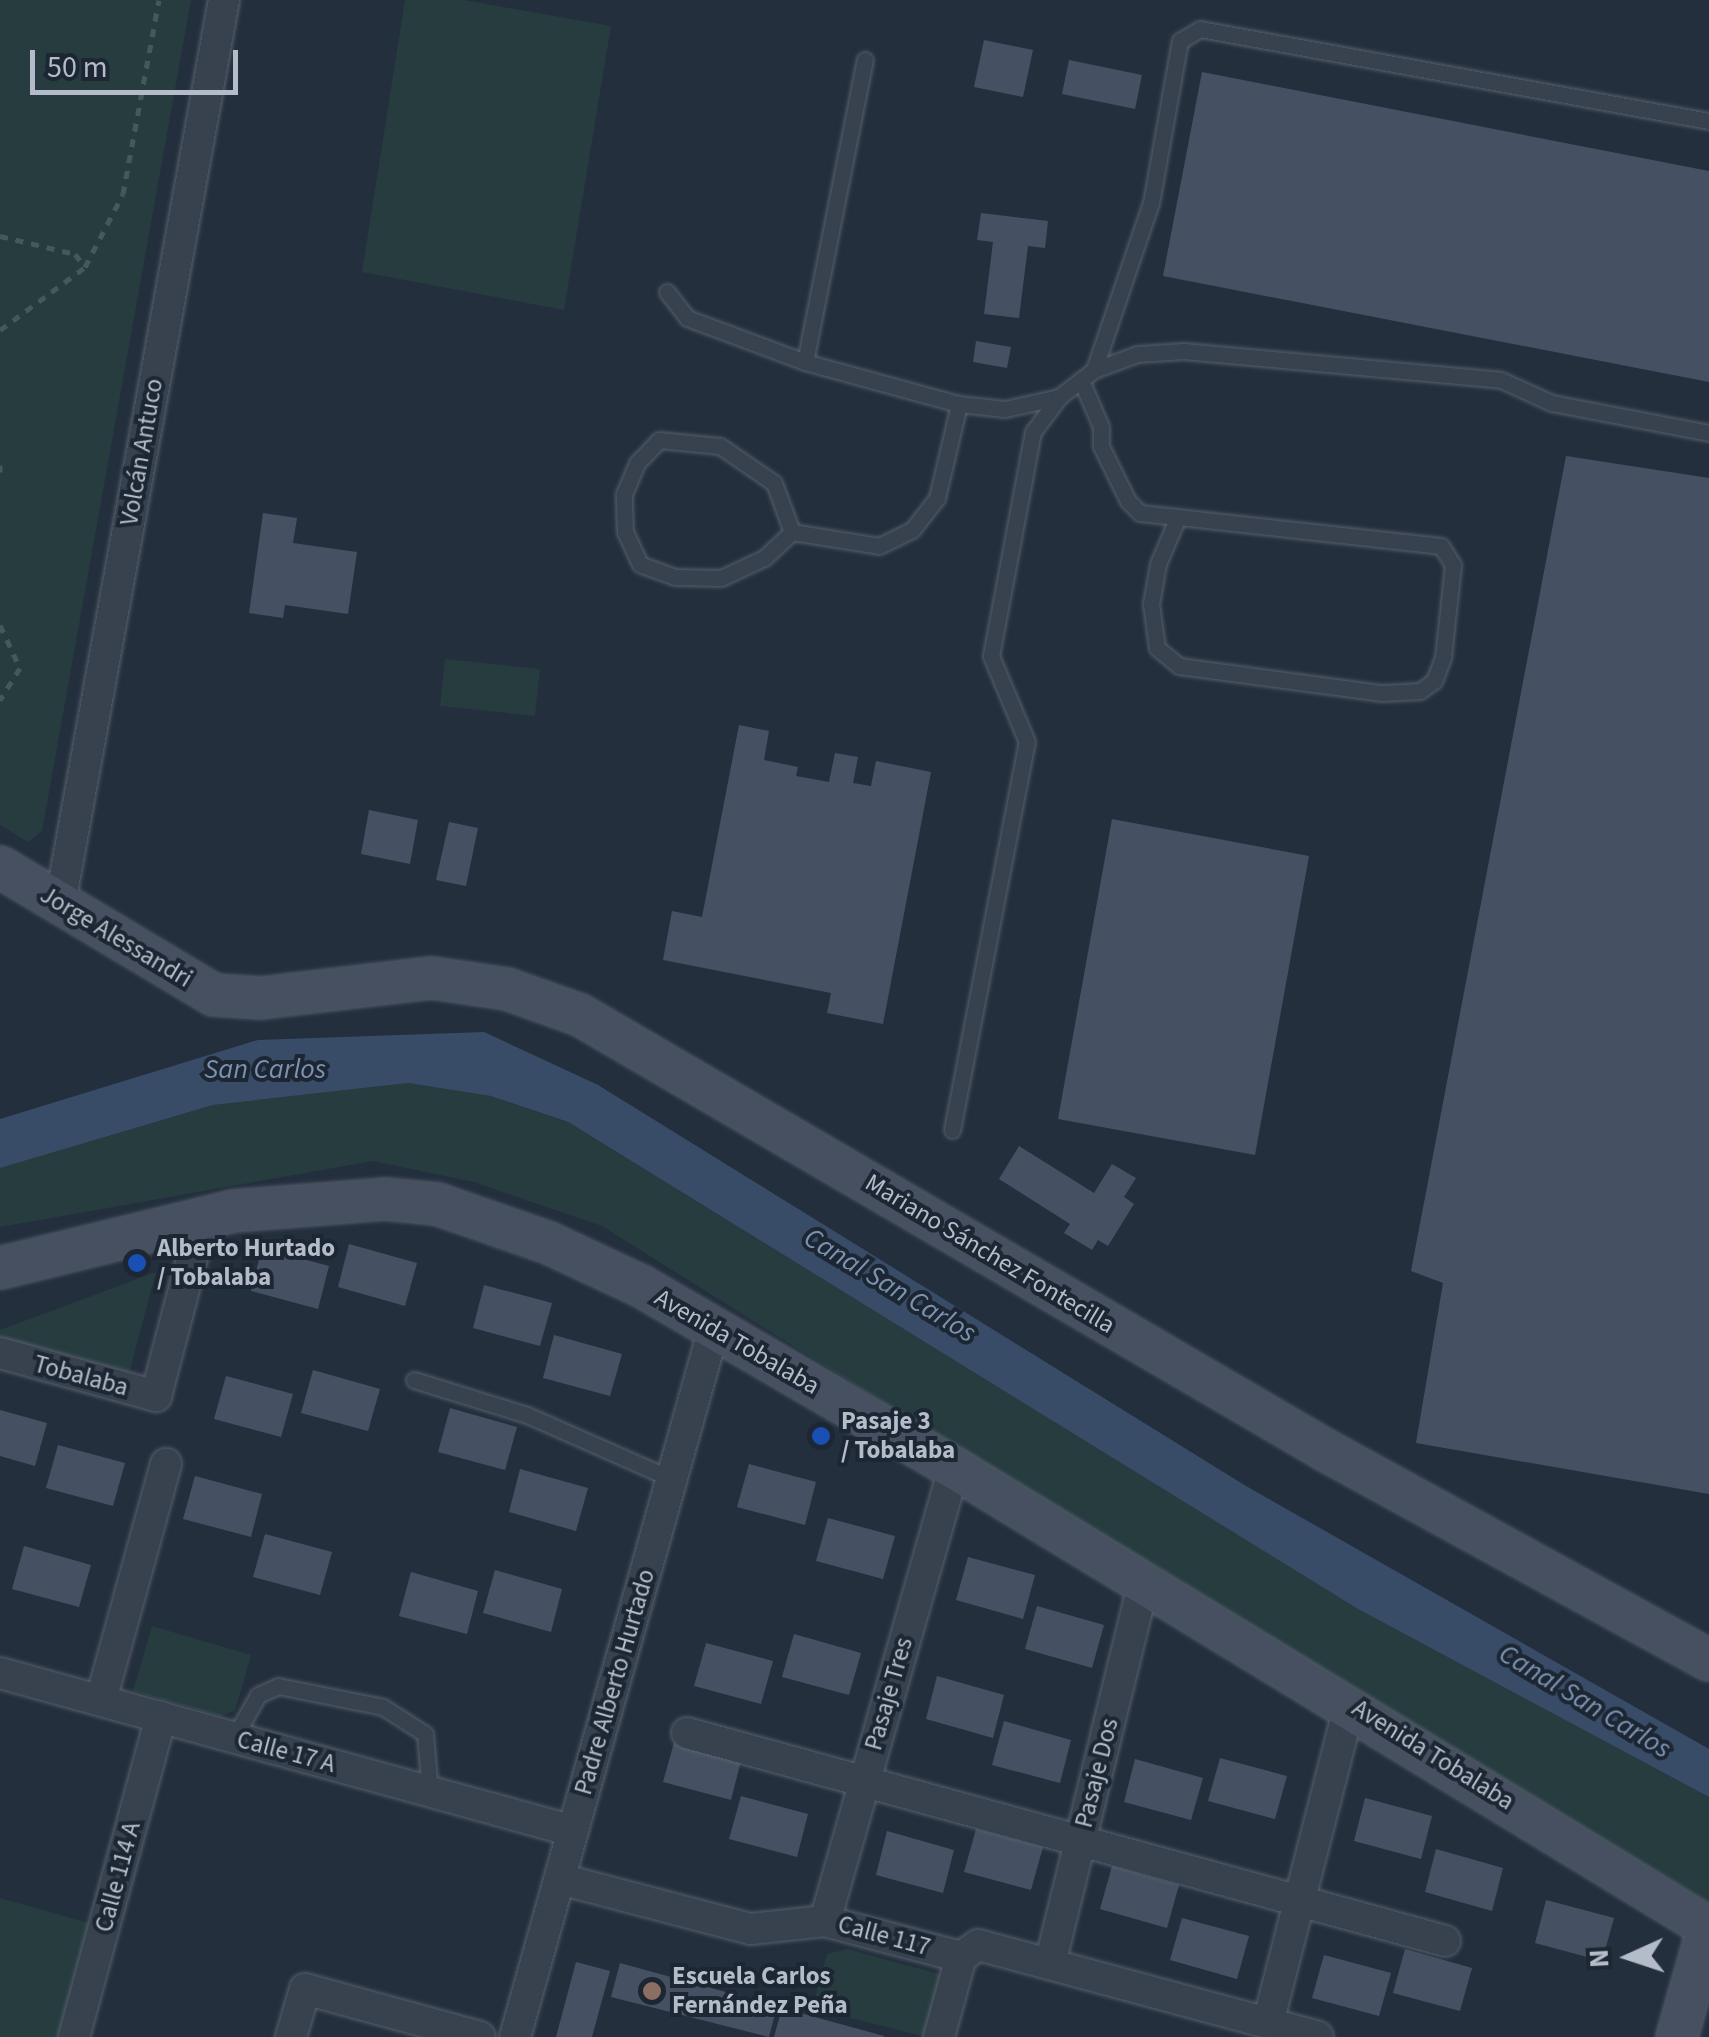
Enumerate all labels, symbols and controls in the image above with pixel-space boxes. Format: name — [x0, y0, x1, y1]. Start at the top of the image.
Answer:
scale bar — [35, 30, 242, 92]
text: 50 m — [47, 46, 108, 89]
street label: Volcán Antuco — [114, 376, 170, 528]
street label: Jorge Alessandri — [35, 880, 197, 994]
water label: San Carlos — [204, 1052, 326, 1086]
street label: Mariano Sánchez Fontecilla — [860, 1168, 1120, 1340]
water label: Canal San Carlos — [798, 1220, 982, 1350]
place label: Alberto Hurtado / Tobalaba — [157, 1234, 335, 1293]
marker: Alberto Hurtado / Tobalaba — [126, 1252, 148, 1274]
street label: Avenida Tobalaba — [649, 1283, 825, 1401]
street label: Tobalaba — [31, 1349, 131, 1403]
place label: Pasaje 3 / Tobalaba — [841, 1407, 955, 1466]
marker: Pasaje 3 / Tobalaba — [810, 1425, 832, 1447]
street label: Padre Alberto Hurtado — [568, 1566, 662, 1798]
street label: Pasaje Tres — [859, 1634, 919, 1754]
water label: Canal San Carlos — [1493, 1636, 1677, 1766]
street label: Avenida Tobalaba — [1347, 1693, 1519, 1817]
street label: Pasaje Dos — [1069, 1715, 1125, 1831]
street label: Calle 17 A — [234, 1725, 338, 1779]
street label: Calle 114 A — [89, 1819, 147, 1935]
north arrow — [1579, 1907, 1679, 2007]
street label: Calle 117 — [835, 1909, 933, 1963]
text: N — [1579, 1948, 1620, 1969]
place label: Escuela Carlos Fernández Peña — [672, 1962, 848, 2021]
marker: Escuela Carlos Fernández Peña — [641, 1980, 663, 2002]

